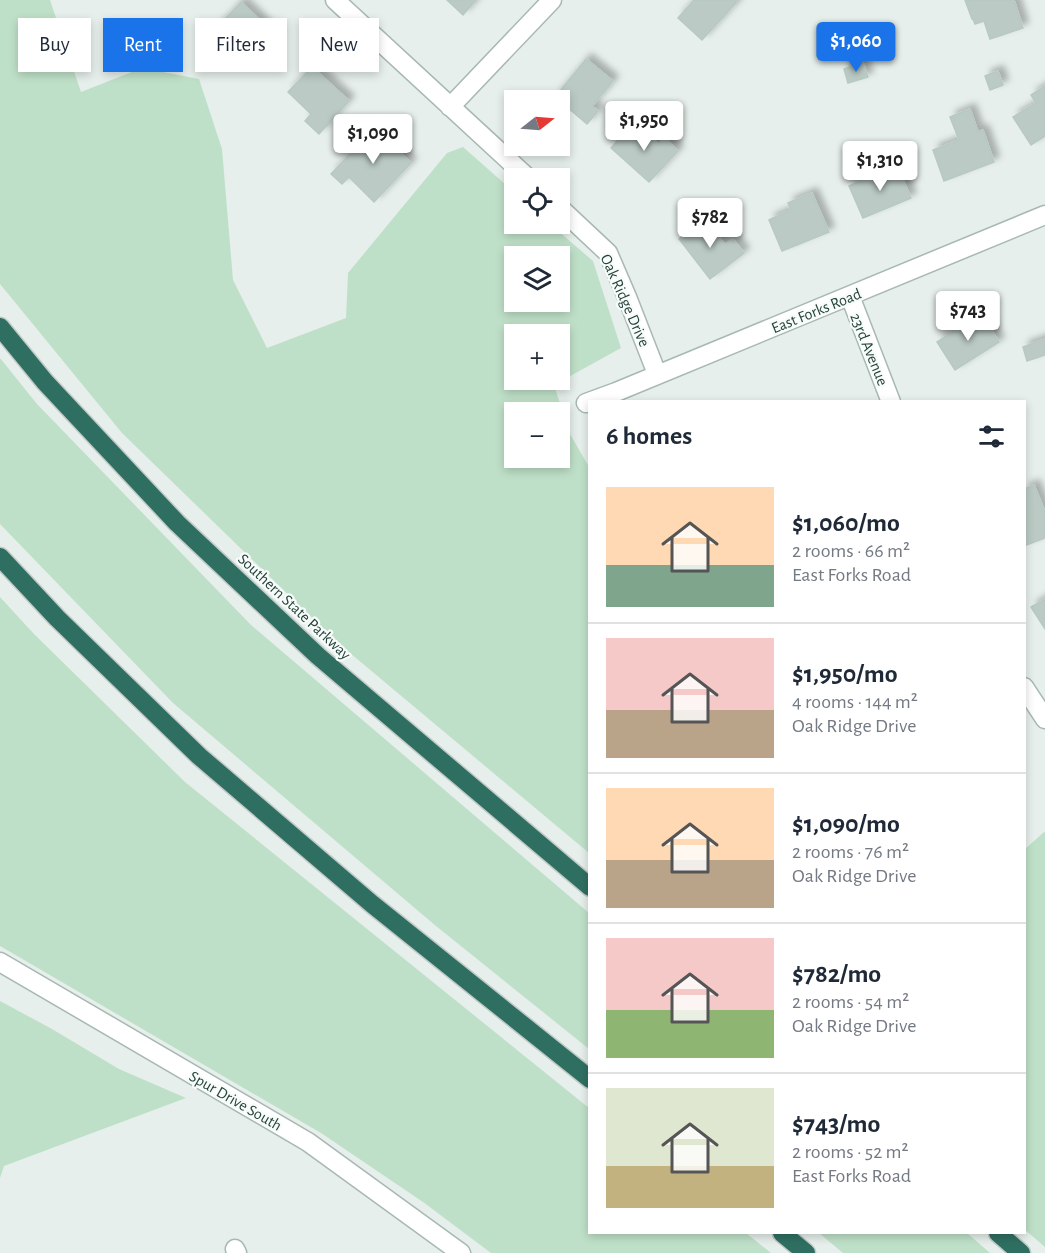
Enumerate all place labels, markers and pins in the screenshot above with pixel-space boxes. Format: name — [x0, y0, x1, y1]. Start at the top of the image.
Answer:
pin: $1,060 — [807, 22, 905, 73]
pin: $1,950 — [595, 101, 693, 152]
pin: $1,090 — [324, 114, 422, 165]
pin: $1,310 — [831, 141, 929, 192]
pin: $782 — [674, 198, 746, 249]
pin: $743 — [932, 291, 1004, 342]

